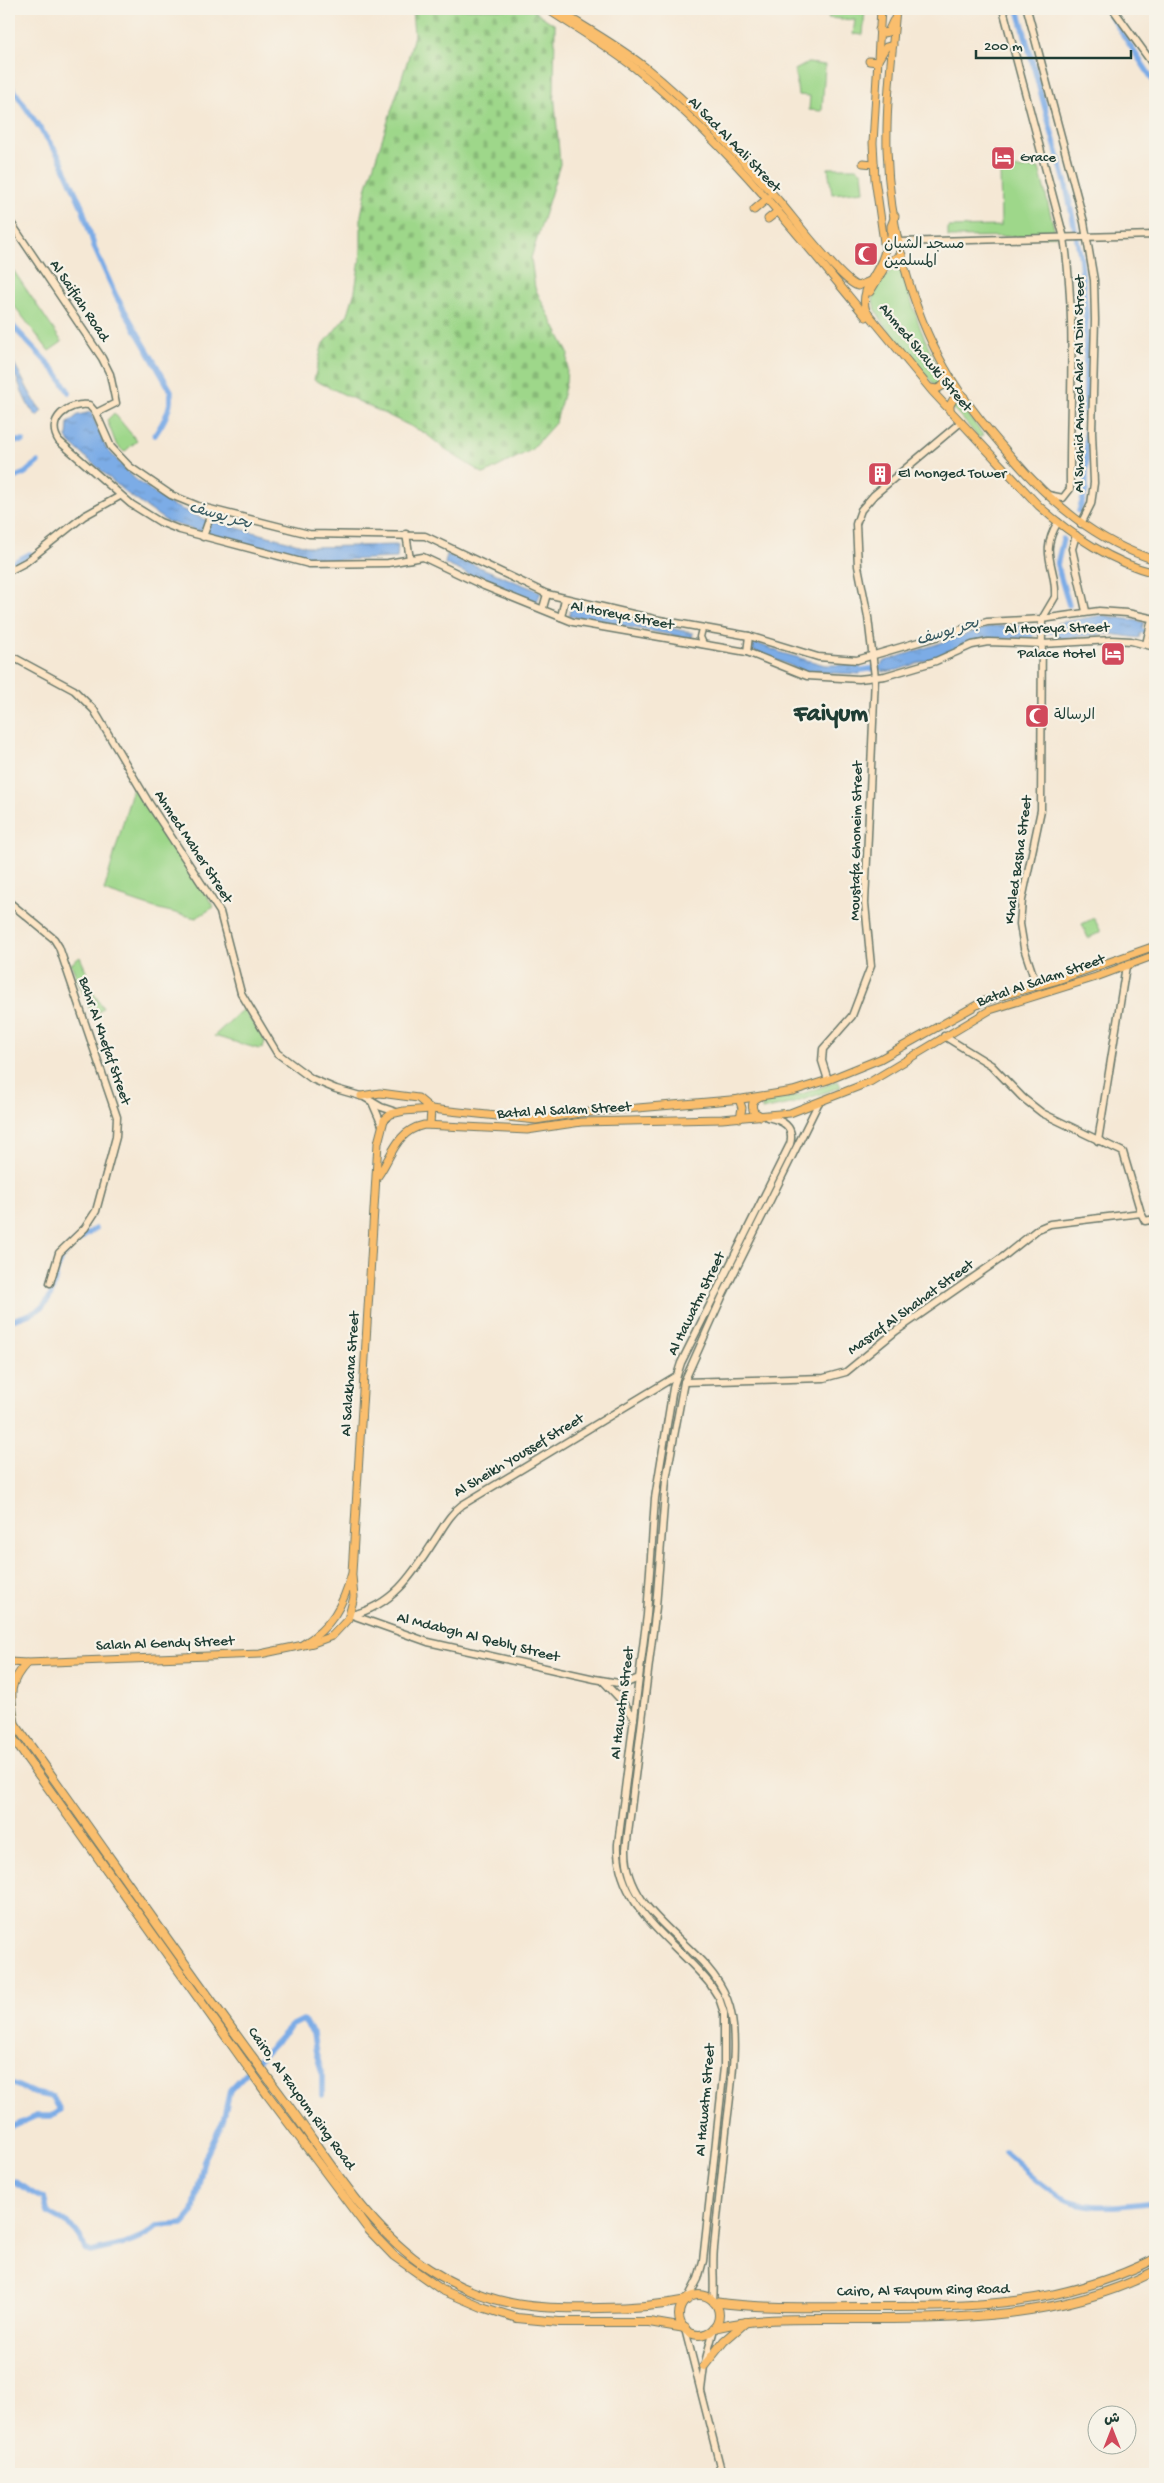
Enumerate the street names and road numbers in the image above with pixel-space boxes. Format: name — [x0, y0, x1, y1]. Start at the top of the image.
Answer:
street label: Al Sad Al Aali Street — [684, 93, 786, 198]
street label: Al Saifiah Road — [45, 257, 114, 346]
street label: Al Shahid Ahmed Ala' Al Din Street — [1071, 273, 1089, 493]
street label: Ahmed Shawki Street — [874, 300, 977, 417]
street label: Al Horeya Street — [569, 597, 677, 635]
street label: Al Horeya Street — [1005, 619, 1111, 639]
street label: Moustafa Ghoneim Street — [847, 759, 867, 921]
street label: Ahmed Maher Street — [150, 787, 237, 908]
street label: Khaled Basha Street — [1001, 793, 1037, 925]
street label: Batal Al Salam Street — [974, 950, 1109, 1012]
street label: Bahr Al Khefaf Street — [73, 974, 135, 1109]
street label: Batal Al Salam Street — [496, 1098, 633, 1124]
street label: Al Hawatm Street — [664, 1248, 731, 1359]
street label: Masraf Al Shahat Street — [845, 1255, 979, 1360]
street label: Al Salakhana Street — [338, 1309, 364, 1437]
street label: Al Sheikh Youssef Street — [451, 1409, 589, 1502]
street label: Al Mdabgh Al Qebly Street — [395, 1609, 563, 1667]
street label: Salah Al Gendy Street — [96, 1633, 236, 1655]
street label: Al Hawatm Street — [607, 1644, 639, 1760]
street label: Cairo, Al Fayoum Ring Road — [243, 2024, 360, 2175]
street label: Al Hawatm Street — [692, 2041, 720, 2157]
street label: Cairo, Al Fayoum Ring Road — [837, 2280, 1010, 2302]

